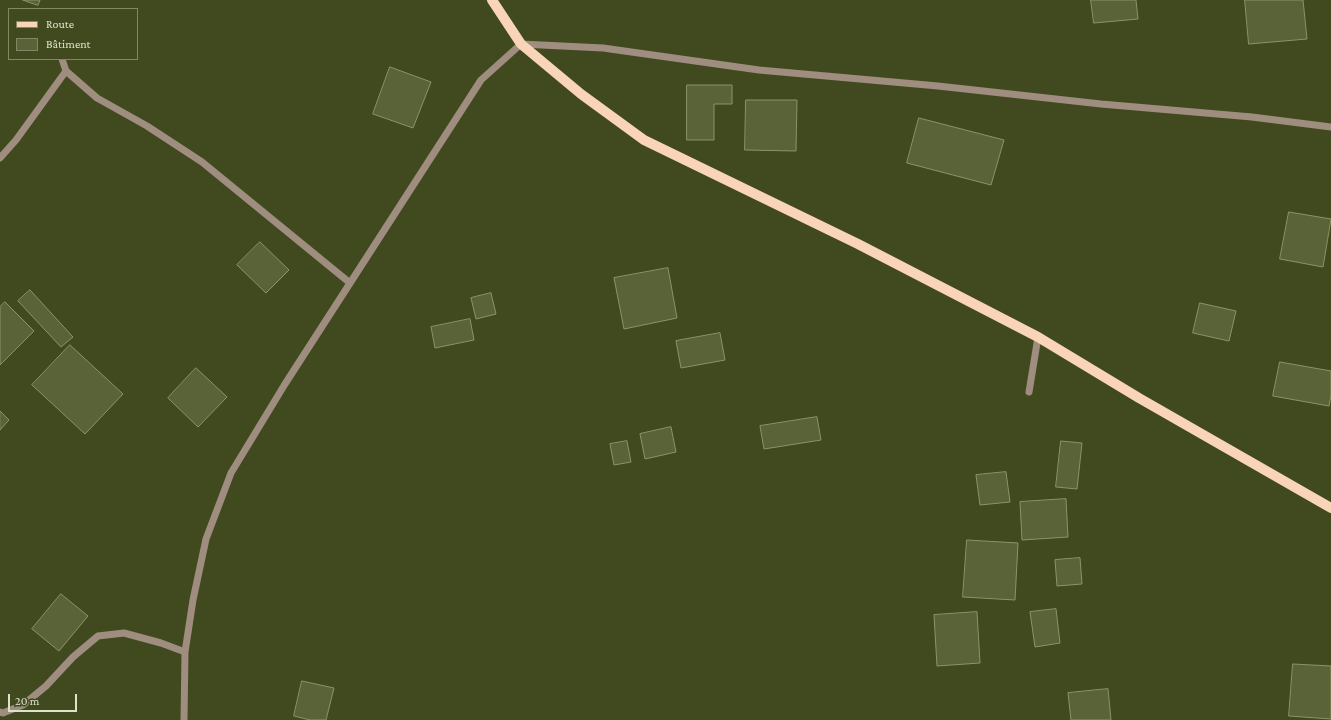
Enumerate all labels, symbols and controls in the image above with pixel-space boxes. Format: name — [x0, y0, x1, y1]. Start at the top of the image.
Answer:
legend — [8, 8, 138, 60]
text: Route — [46, 17, 74, 31]
text: Bâtiment — [46, 37, 91, 51]
scale bar — [10, 686, 79, 712]
text: 20 m — [15, 694, 39, 708]

